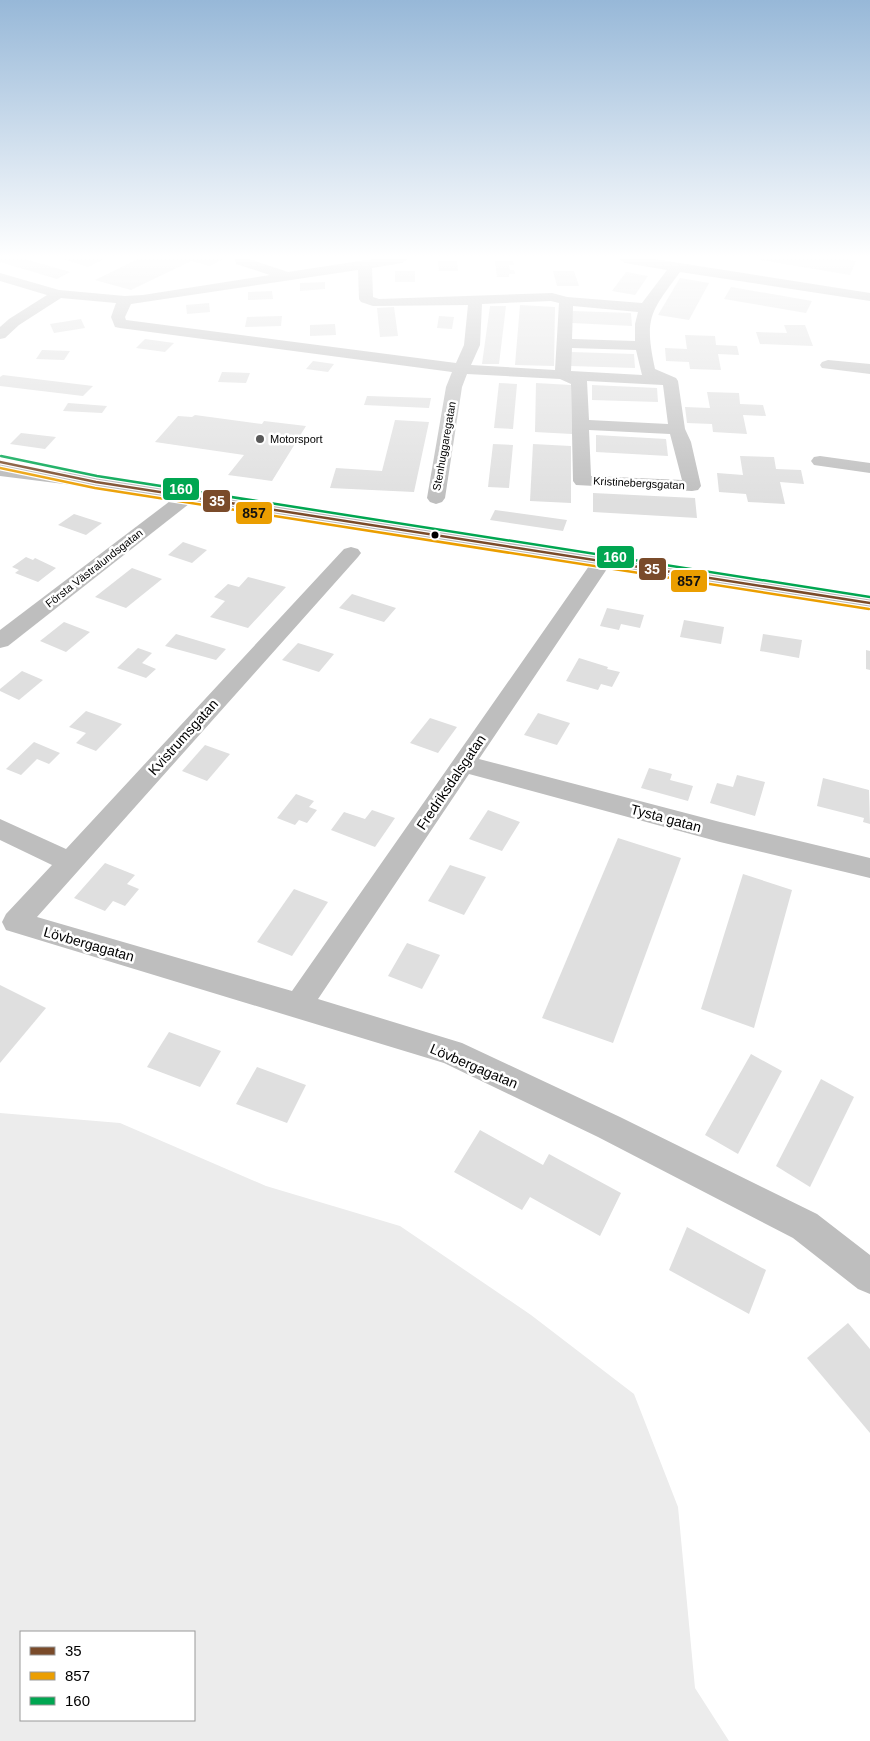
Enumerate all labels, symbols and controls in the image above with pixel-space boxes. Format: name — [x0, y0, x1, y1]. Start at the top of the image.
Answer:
street label: Stenhuggaregatan — [430, 400, 458, 492]
marker: Motorsport — [254, 433, 266, 445]
place label: Motorsport — [270, 433, 323, 445]
street label: Kristinebergsgatan — [593, 475, 685, 491]
line badge: 160 — [162, 477, 200, 501]
text: 160 — [169, 481, 193, 497]
line badge: 35 — [202, 489, 231, 513]
text: 35 — [209, 493, 225, 509]
line badge: 857 — [235, 501, 273, 525]
text: 857 — [242, 505, 266, 521]
street label: Första Västralundsgatan — [43, 526, 145, 610]
unlabelled marker — [430, 530, 440, 540]
line badge: 160 — [596, 545, 635, 569]
text: 160 — [603, 549, 627, 565]
line badge: 35 — [638, 557, 667, 581]
text: 35 — [644, 561, 660, 577]
line badge: 857 — [670, 569, 708, 593]
text: 857 — [677, 573, 701, 589]
street label: Kvistrumsgatan — [145, 696, 221, 778]
street label: Fredriksdalsgatan — [413, 731, 489, 833]
street label: Tysta gatan — [629, 801, 703, 835]
street label: Lövbergagatan — [42, 923, 136, 965]
street label: Lövbergagatan — [428, 1040, 520, 1092]
legend — [20, 1631, 195, 1721]
text: 35 — [65, 1642, 82, 1659]
text: 857 — [65, 1667, 90, 1684]
text: 160 — [65, 1692, 90, 1709]

